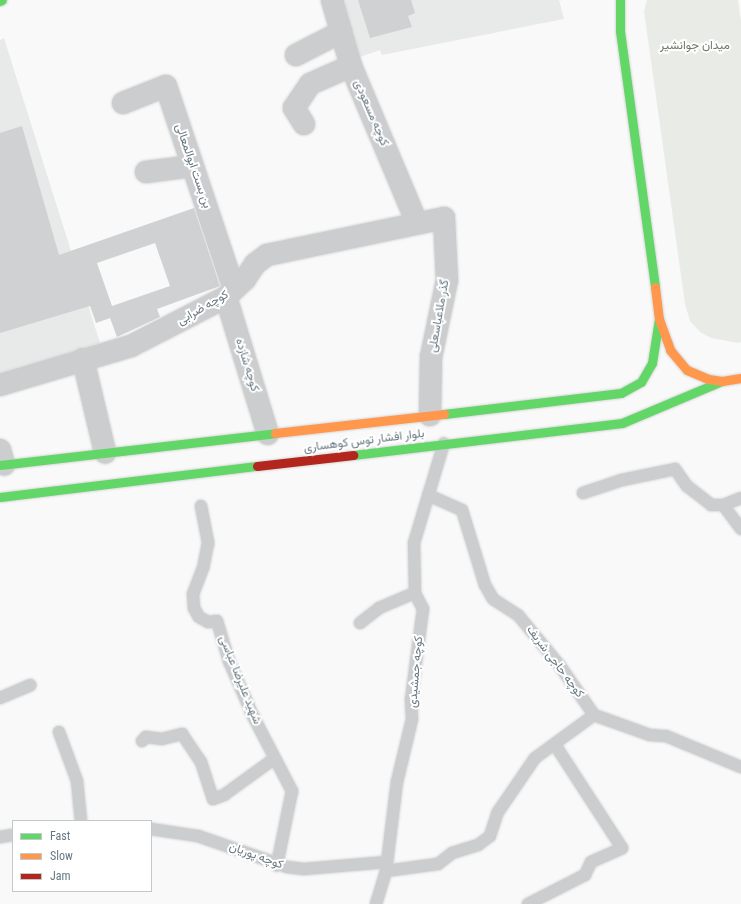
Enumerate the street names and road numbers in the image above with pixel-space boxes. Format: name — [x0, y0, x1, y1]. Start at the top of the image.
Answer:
street label: کوچه مسعودی — [351, 78, 391, 148]
street label: بن بست ابوالمعالی — [172, 122, 214, 210]
street label: گذر ملاعباسعلی — [426, 278, 452, 354]
street label: کوچه ضرابی — [175, 288, 231, 328]
street label: کوچه شازده — [232, 337, 262, 393]
street label: بلوار افشار توس کوهساری — [303, 426, 425, 456]
street label: کوچه حاجی شریف — [523, 623, 587, 701]
street label: شهید علیرضا عباسی — [216, 634, 264, 726]
street label: کوچه جمشیدی — [406, 636, 426, 708]
street label: کوچه پوریان — [227, 840, 285, 872]

